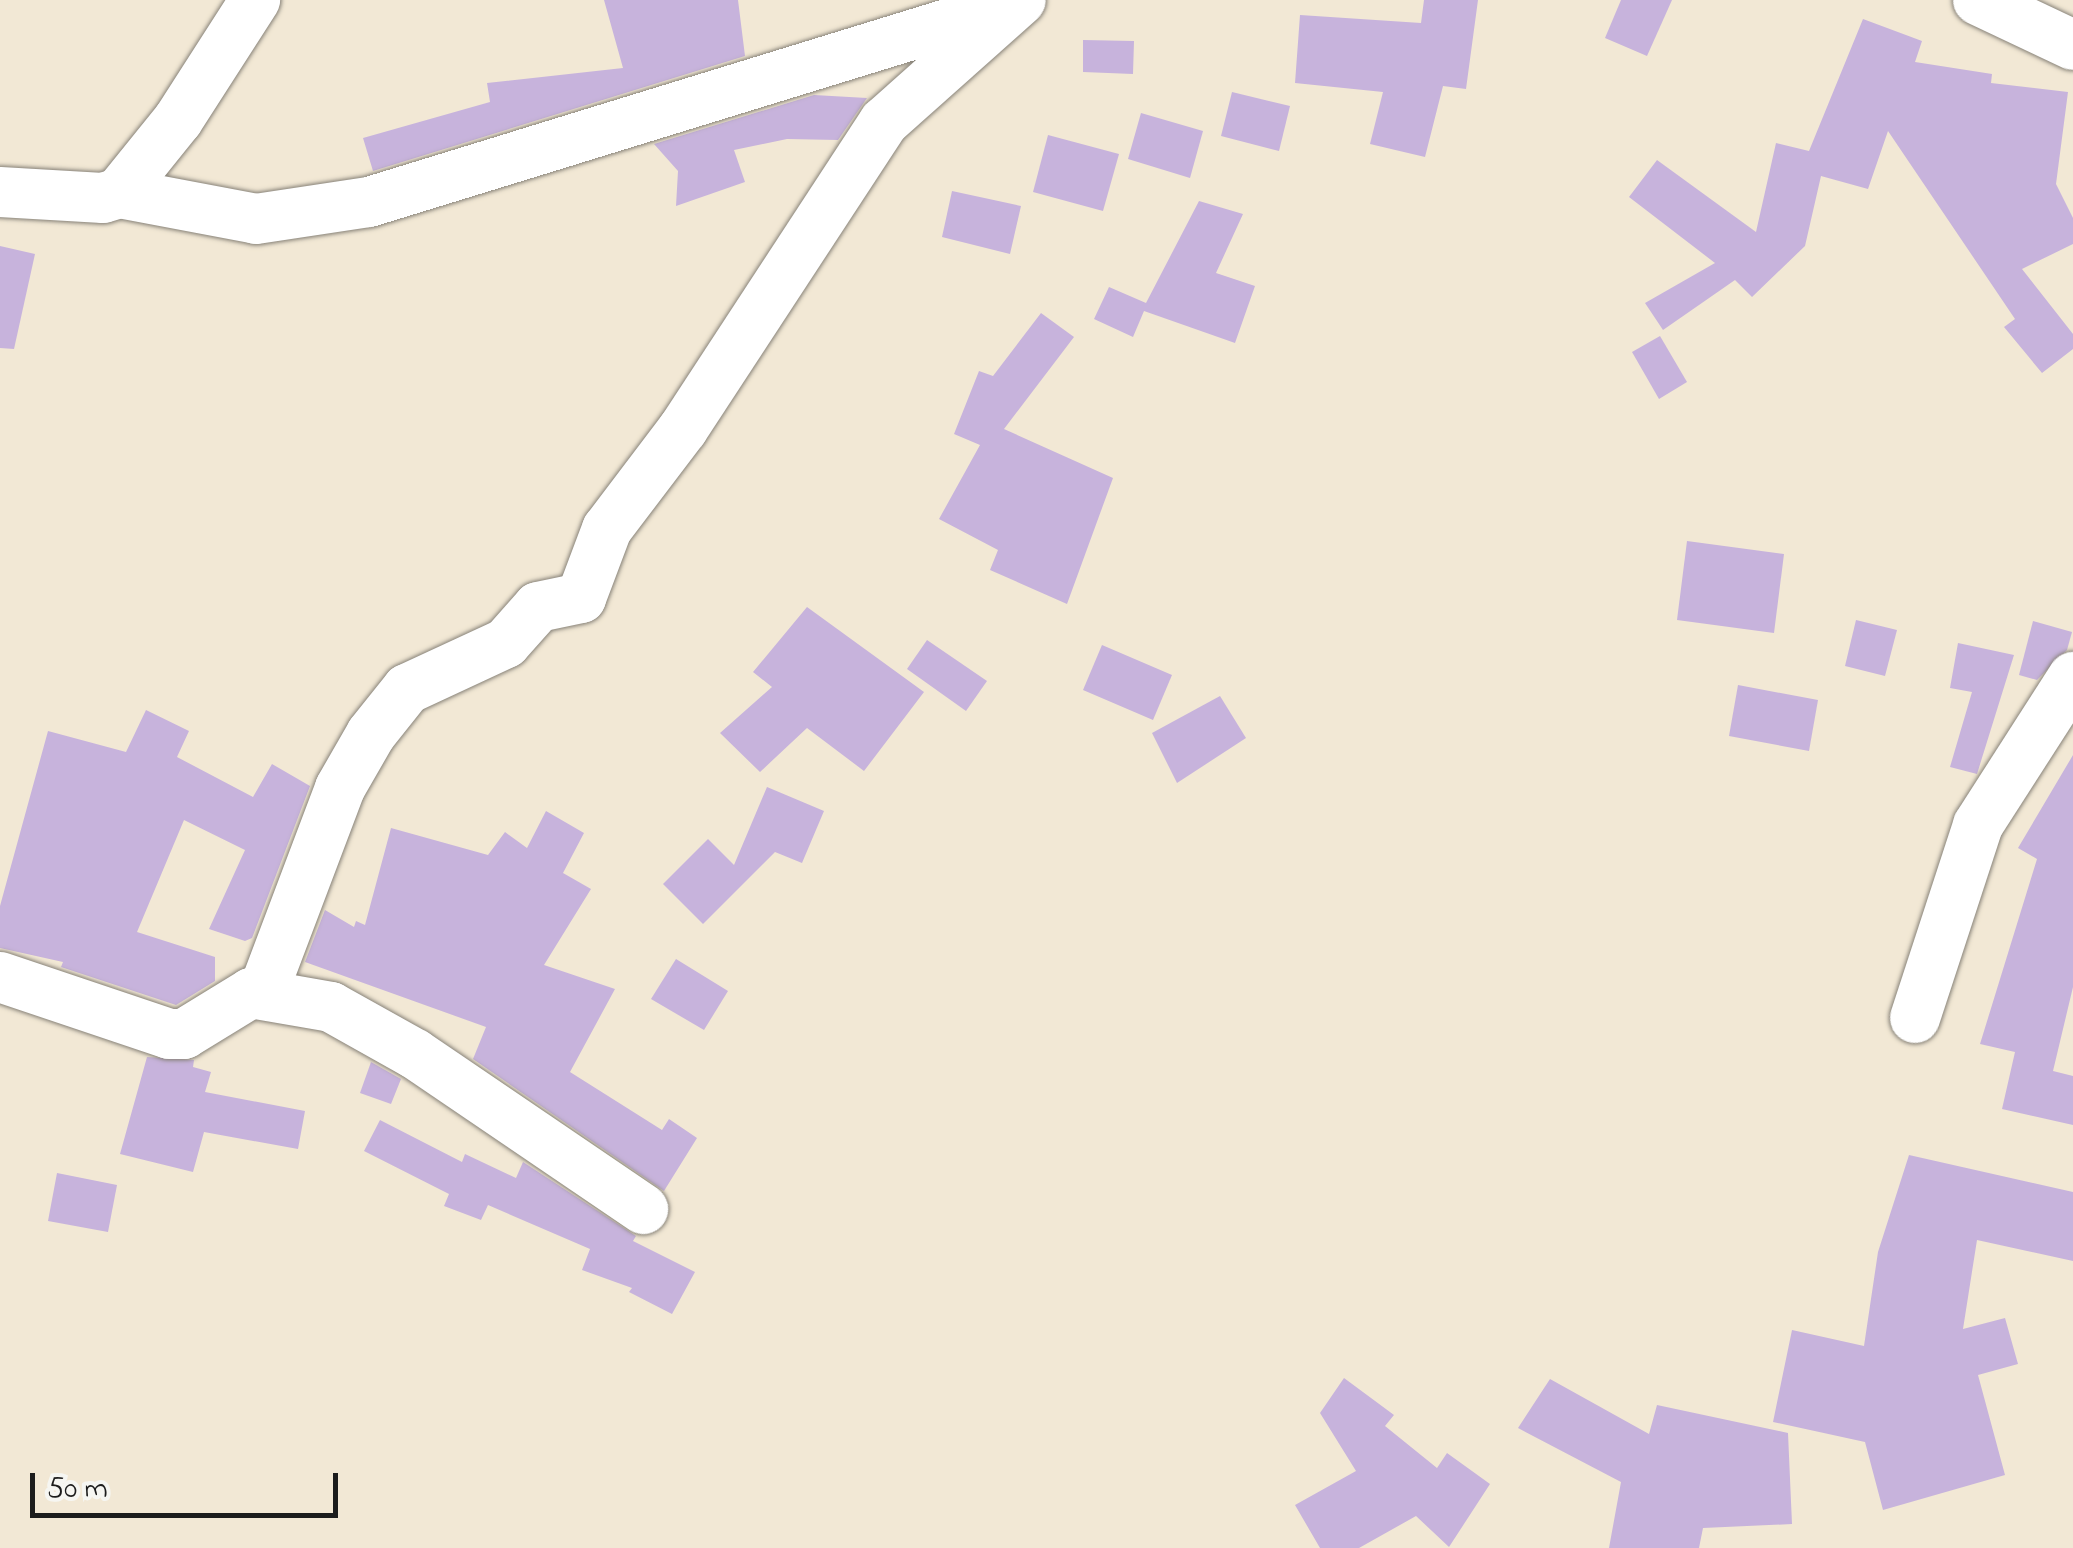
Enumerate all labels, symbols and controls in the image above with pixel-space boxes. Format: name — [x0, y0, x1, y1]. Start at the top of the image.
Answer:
scale bar — [35, 1453, 342, 1515]
text: 50 m — [47, 1468, 108, 1512]

